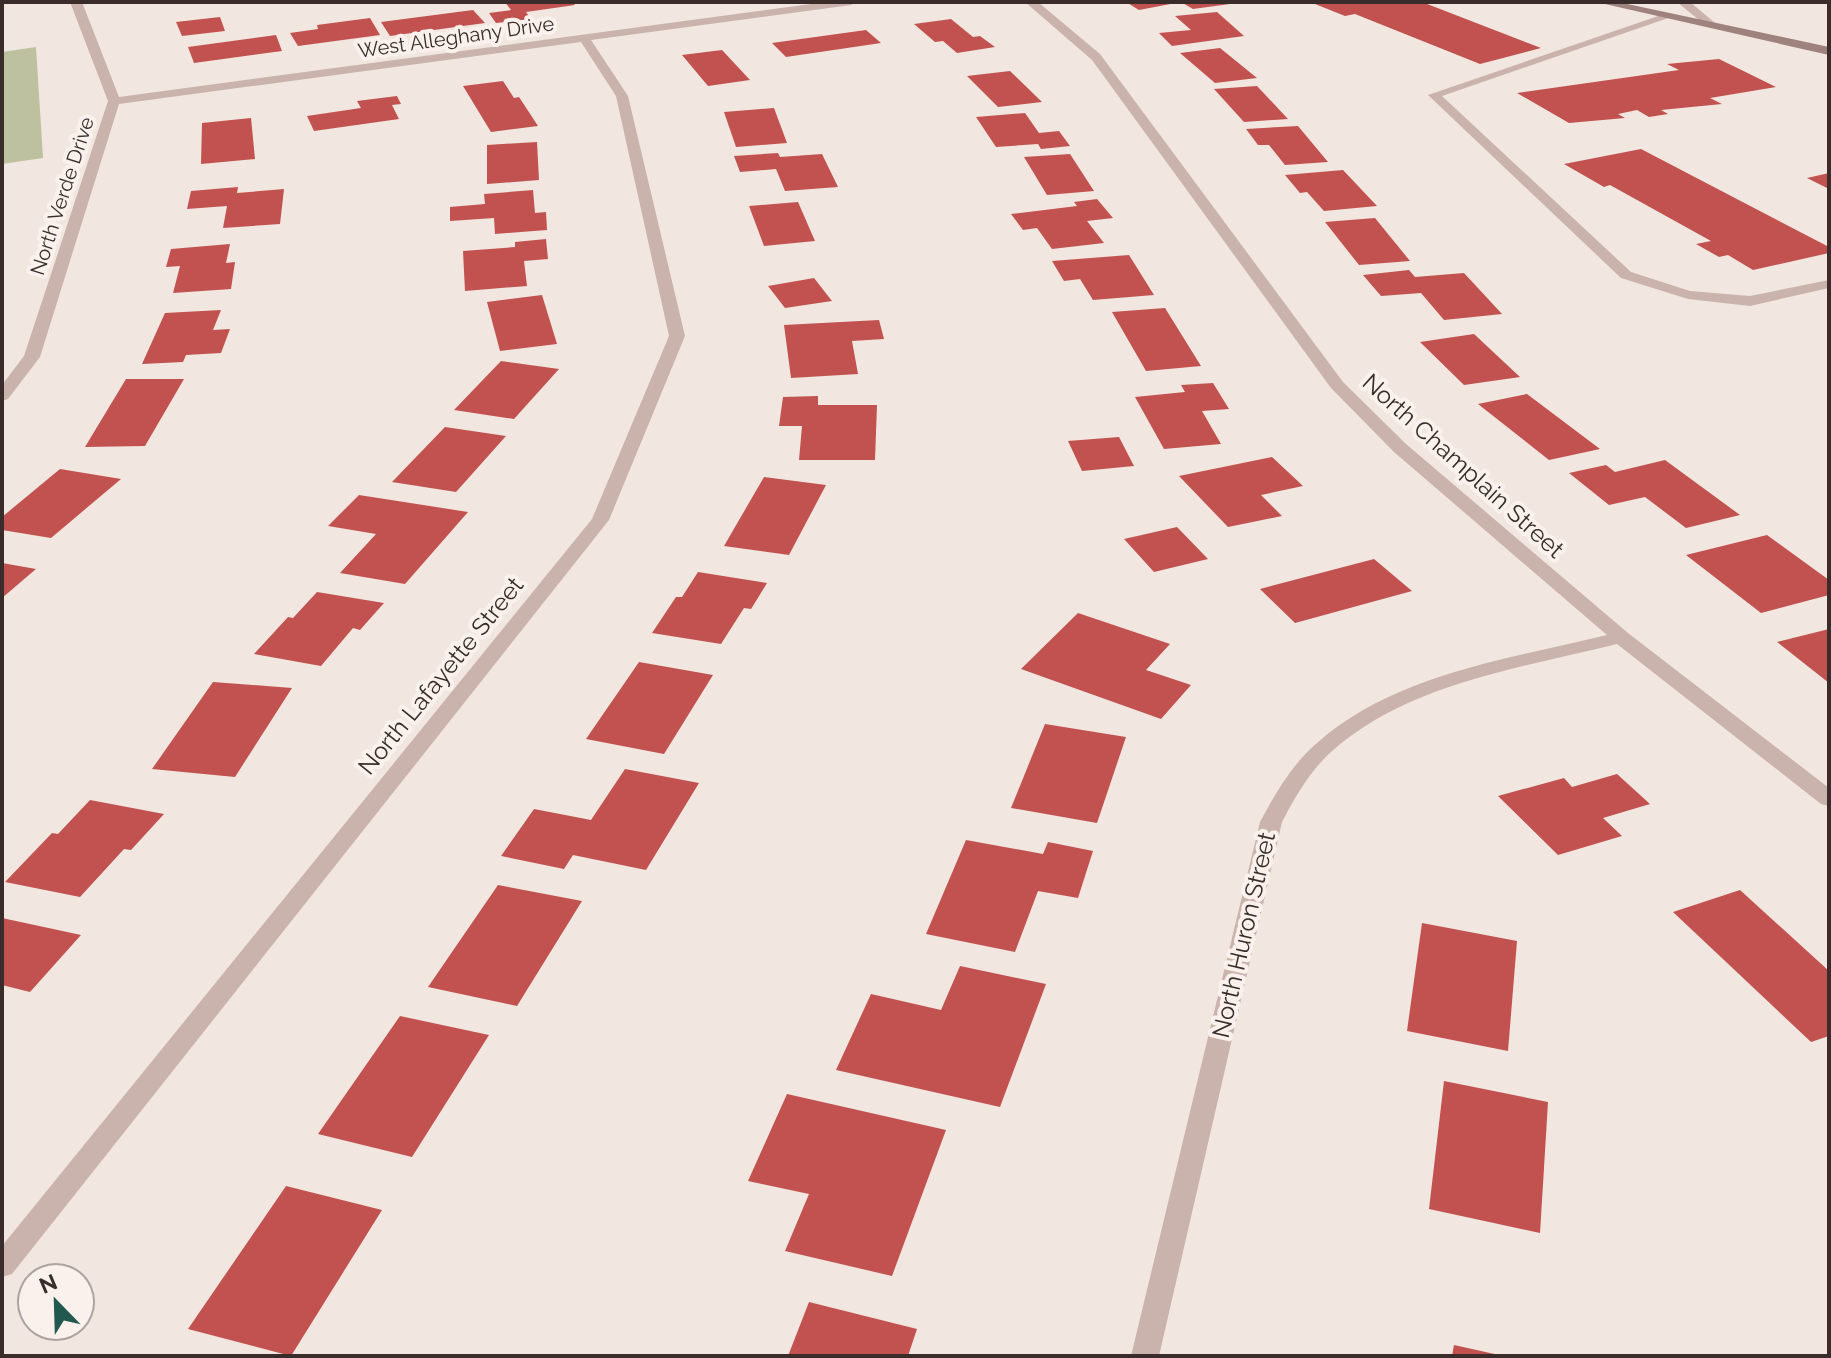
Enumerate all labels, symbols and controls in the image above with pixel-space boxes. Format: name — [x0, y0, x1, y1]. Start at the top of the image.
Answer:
street label: West Alleghany Drive — [356, 11, 556, 63]
street label: North Verde Drive — [25, 114, 99, 278]
street label: North Champlain Street — [1357, 368, 1570, 564]
street label: North Lafayette Street — [352, 571, 529, 780]
street label: North Huron Street — [1206, 829, 1281, 1041]
north arrow — [16, 1262, 96, 1342]
text: N — [35, 1268, 61, 1299]

